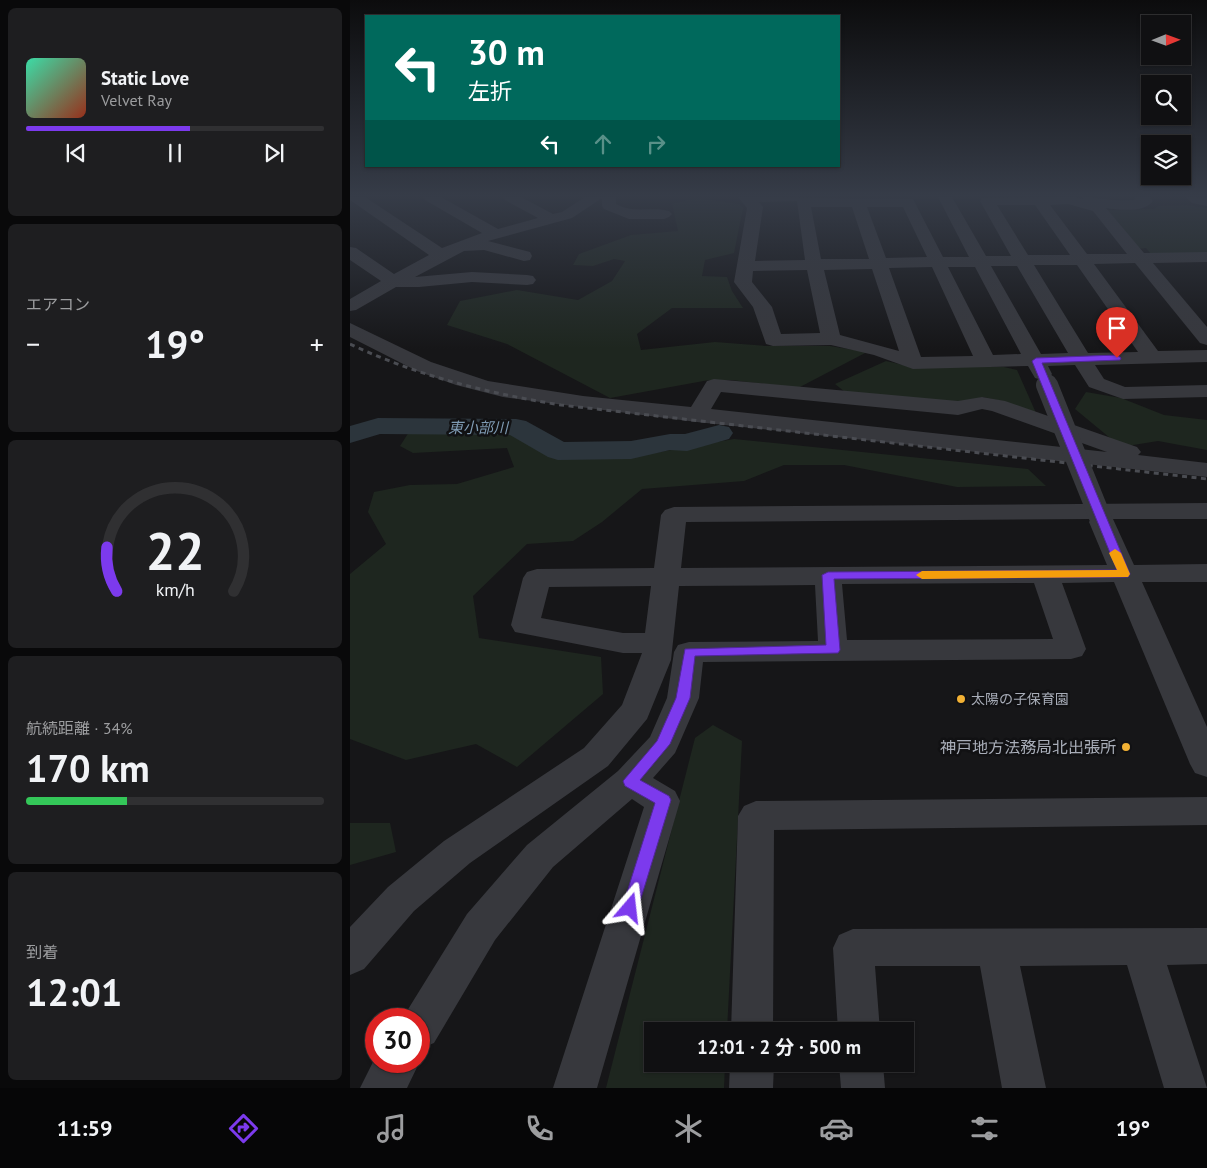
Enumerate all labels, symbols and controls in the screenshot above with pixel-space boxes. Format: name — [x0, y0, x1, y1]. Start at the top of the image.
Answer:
north arrow — [1141, 15, 1191, 65]
map controls — [1141, 15, 1191, 185]
text: 30 m — [468, 29, 545, 75]
icon: left — [385, 35, 450, 100]
text: Static Love — [101, 66, 189, 90]
button: search — [1141, 75, 1191, 125]
text: 左折 — [468, 77, 512, 105]
text: Velvet Ray — [101, 90, 172, 110]
icon: left — [536, 130, 564, 158]
icon: ahead — [589, 130, 617, 158]
icon: right — [642, 130, 670, 158]
button: layers — [1141, 135, 1191, 185]
icon: previous — [62, 139, 90, 167]
icon: pause — [161, 139, 189, 167]
icon: next — [260, 139, 288, 167]
text: エアコン — [26, 294, 90, 314]
pin — [1096, 307, 1138, 358]
icon: arrive — [1103, 314, 1131, 342]
text: 19° — [145, 319, 205, 368]
text: − — [26, 325, 40, 362]
text: + — [310, 325, 324, 362]
water label: 東小部川 — [448, 418, 510, 437]
text: 22 — [146, 517, 204, 584]
text: km/h — [155, 578, 195, 601]
place label: 太陽の子保育園 — [971, 690, 1069, 708]
marker: 太陽の子保育園 — [955, 693, 967, 705]
text: 航続距離 · 34% — [26, 718, 133, 738]
place label: 神戸地方法務局北出張所 — [940, 737, 1116, 757]
marker: 神戸地方法務局北出張所 — [1120, 741, 1132, 753]
text: 170 km — [26, 743, 150, 792]
position arrow — [603, 881, 655, 933]
text: 到着 — [26, 942, 58, 962]
text: 12:01 — [26, 967, 122, 1016]
speed limit sign: 30 — [365, 1008, 430, 1073]
text: 12:01 · 2 分 · 500 m — [697, 1035, 861, 1059]
icon: directions — [226, 1111, 261, 1146]
icon: music — [374, 1111, 409, 1146]
icon: phone — [522, 1111, 557, 1146]
icon: climate — [671, 1111, 706, 1146]
icon: car — [819, 1111, 854, 1146]
icon: filters — [967, 1111, 1002, 1146]
text: 11:59 — [57, 1114, 112, 1142]
text: 19° — [1116, 1114, 1150, 1142]

